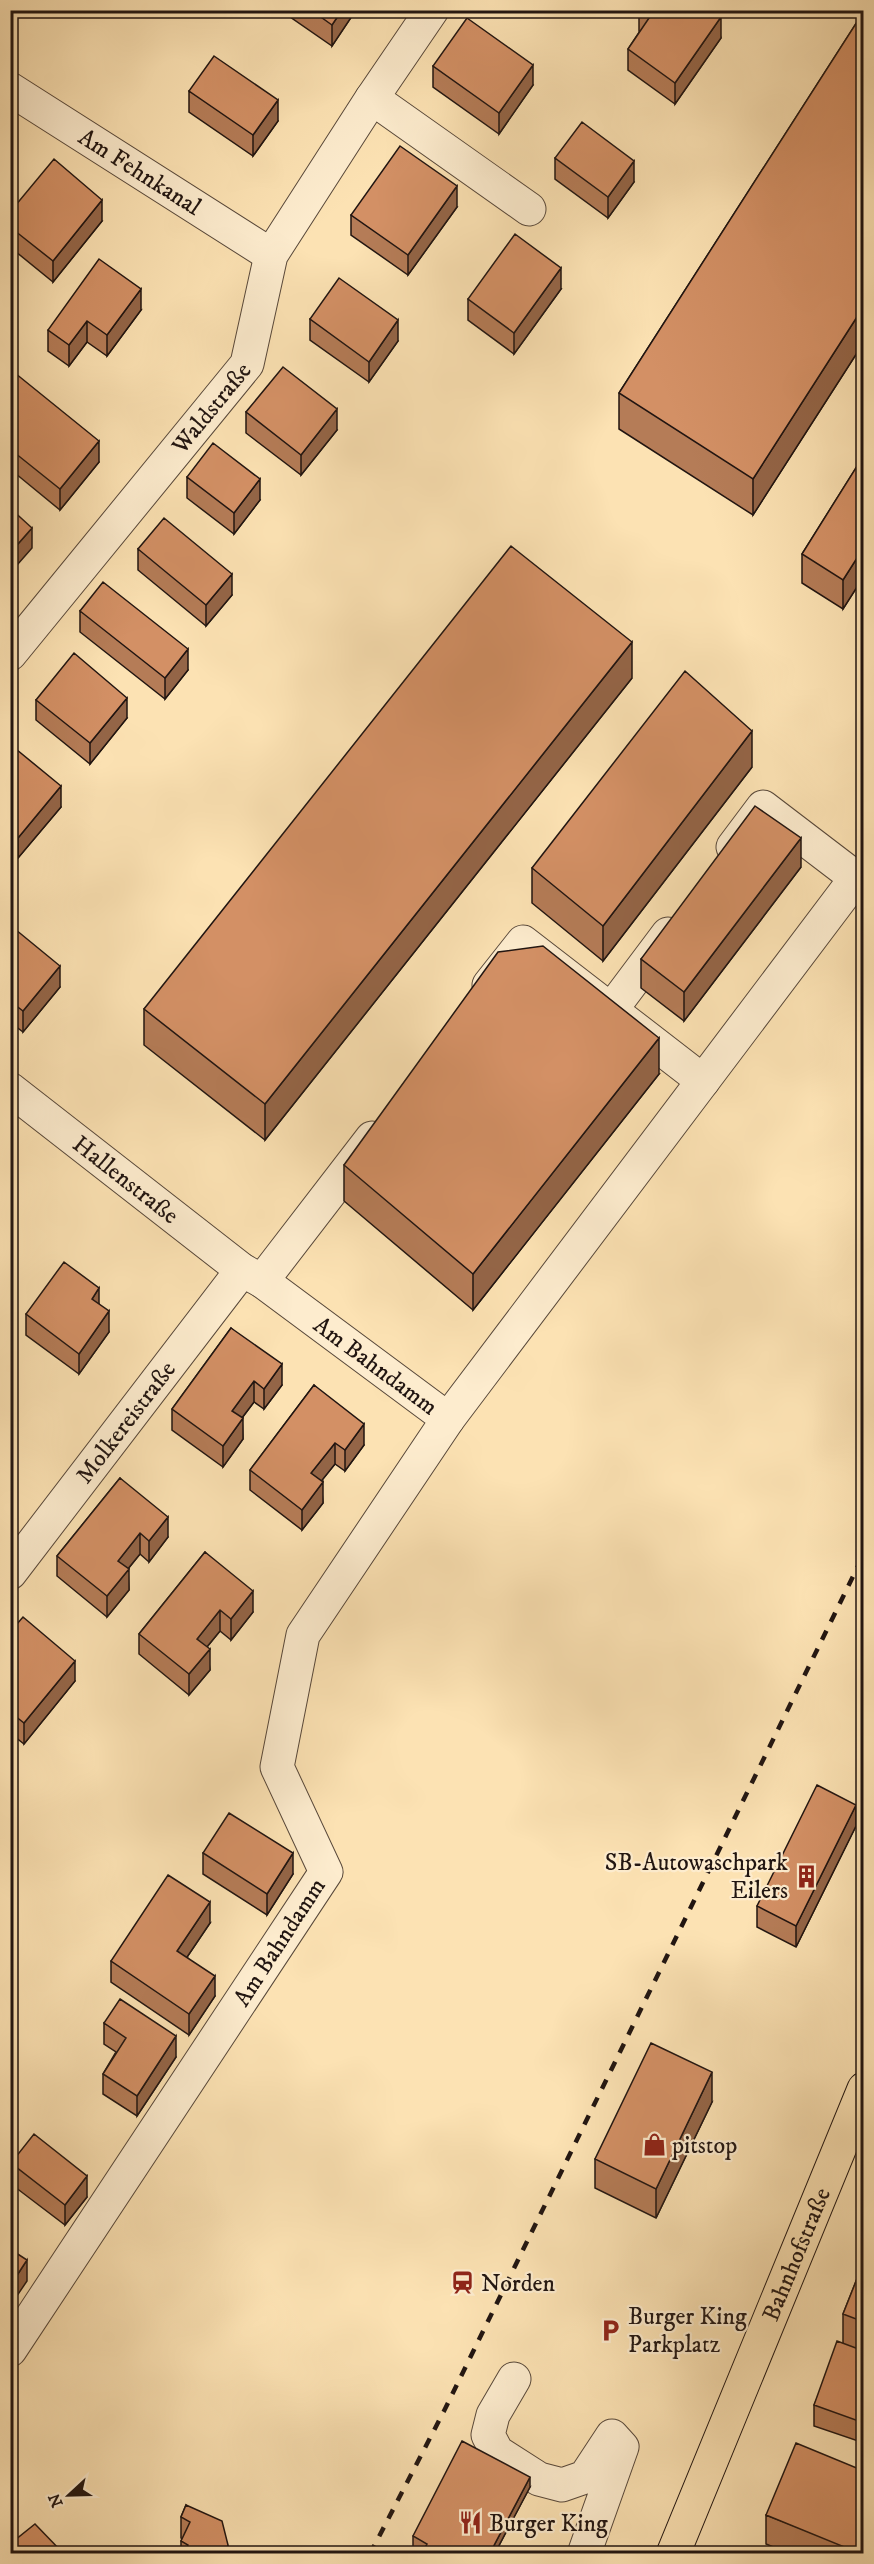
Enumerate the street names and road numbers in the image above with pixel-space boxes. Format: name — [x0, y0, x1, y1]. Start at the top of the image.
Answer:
street label: Am Fehnkanal — [72, 122, 207, 223]
street label: Waldstraße — [165, 357, 258, 461]
street label: Hallenstraße — [66, 1129, 184, 1231]
street label: Am Bahndamm — [307, 1310, 443, 1422]
street label: Molkereistraße — [70, 1355, 183, 1490]
street label: Am Bahndamm — [227, 1873, 332, 2012]
street label: Bahnhofstraße — [756, 2183, 838, 2326]

